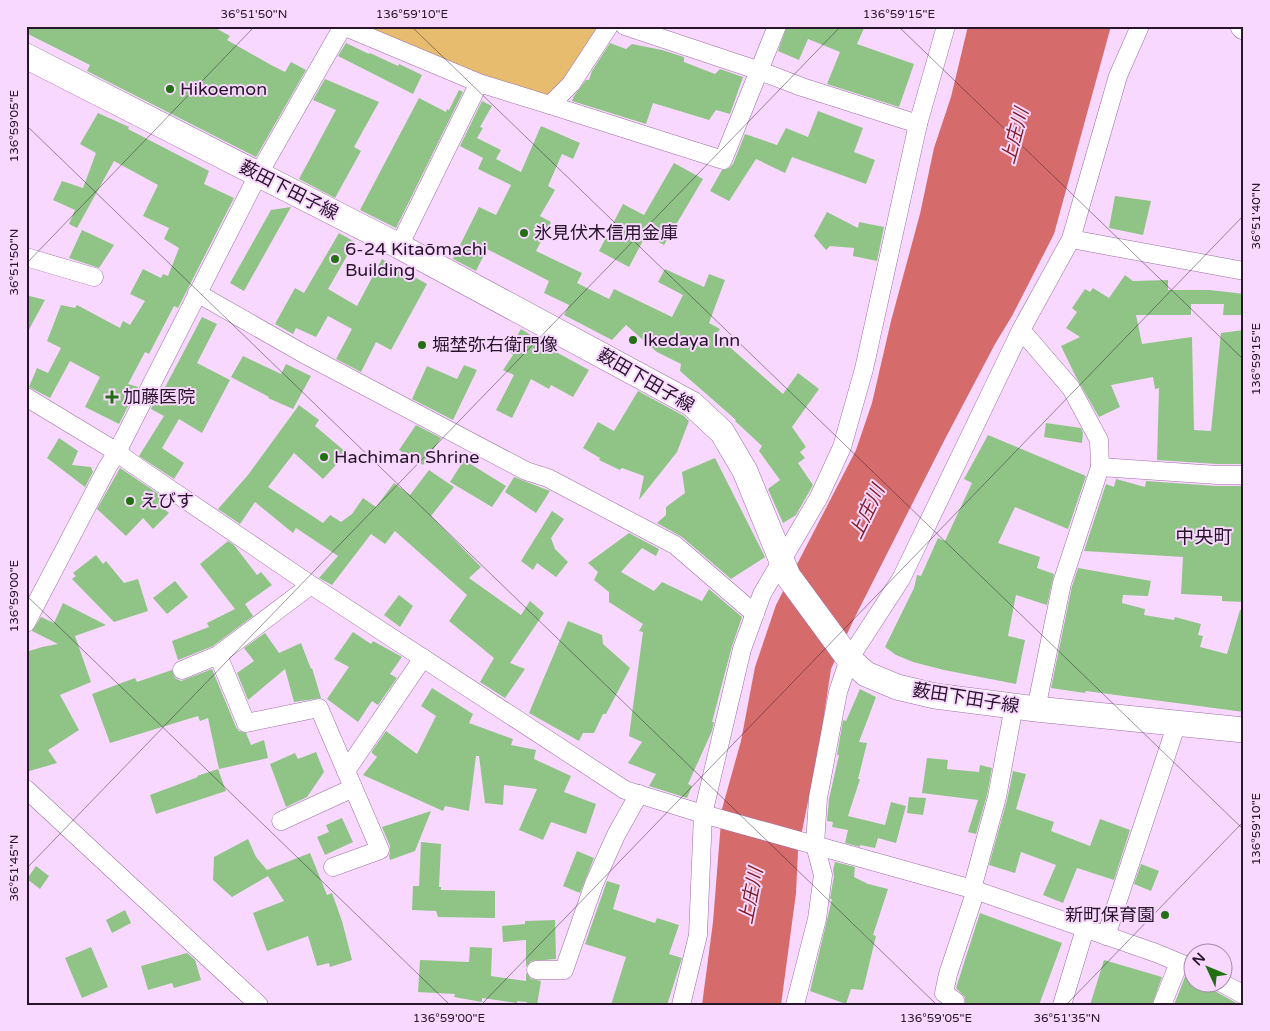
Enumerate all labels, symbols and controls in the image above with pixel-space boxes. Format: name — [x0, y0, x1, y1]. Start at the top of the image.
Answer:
text: 36°51'50"N — [221, 7, 287, 21]
text: 136°59'10"E — [376, 7, 449, 21]
text: 136°59'15"E — [863, 7, 936, 21]
place label: Hikoemon — [180, 78, 267, 100]
marker: Hikoemon — [164, 83, 176, 95]
text: 136°59'05"E — [7, 89, 21, 162]
water label: 上庄川 — [997, 104, 1034, 166]
street label: 薮田下田子線 — [236, 156, 342, 224]
text: 36°51'40"N — [1249, 183, 1263, 249]
place label: 氷見伏木信用金庫 — [534, 222, 678, 244]
marker: 氷見伏木信用金庫 — [518, 227, 530, 239]
text: 36°51'50"N — [7, 229, 21, 295]
place label: 6-24 Kitaōmachi Building — [345, 238, 487, 281]
marker: 6-24 Kitaōmachi Building — [329, 253, 341, 265]
text: 136°59'15"E — [1249, 322, 1263, 395]
place label: Ikedaya Inn — [643, 329, 740, 351]
place label: 堀埜弥右衛門像 — [432, 334, 558, 356]
marker: Ikedaya Inn — [627, 334, 639, 346]
marker: 堀埜弥右衛門像 — [416, 339, 428, 351]
street label: 薮田下田子線 — [594, 343, 698, 417]
place label: 加藤医院 — [123, 386, 195, 408]
marker: 加藤医院 — [105, 390, 119, 404]
place label: Hachiman Shrine — [334, 446, 479, 468]
marker: Hachiman Shrine — [318, 451, 330, 463]
water label: 上庄川 — [845, 480, 890, 542]
place label: えびす — [140, 490, 194, 512]
marker: えびす — [124, 495, 136, 507]
district label: 中央町 — [1175, 526, 1233, 548]
text: 136°59'00"E — [7, 559, 21, 632]
street label: 薮田下田子線 — [911, 679, 1021, 717]
text: 136°59'10"E — [1249, 792, 1263, 865]
text: 36°51'45"N — [7, 835, 21, 901]
water label: 上庄川 — [735, 864, 768, 926]
place label: 新町保育園 — [1065, 904, 1155, 926]
marker: 新町保育園 — [1159, 909, 1171, 921]
north arrow — [1182, 944, 1232, 994]
text: N — [1189, 949, 1209, 969]
text: 136°59'00"E — [413, 1011, 486, 1025]
text: 136°59'05"E — [900, 1011, 973, 1025]
text: 36°51'35"N — [1034, 1011, 1100, 1025]

